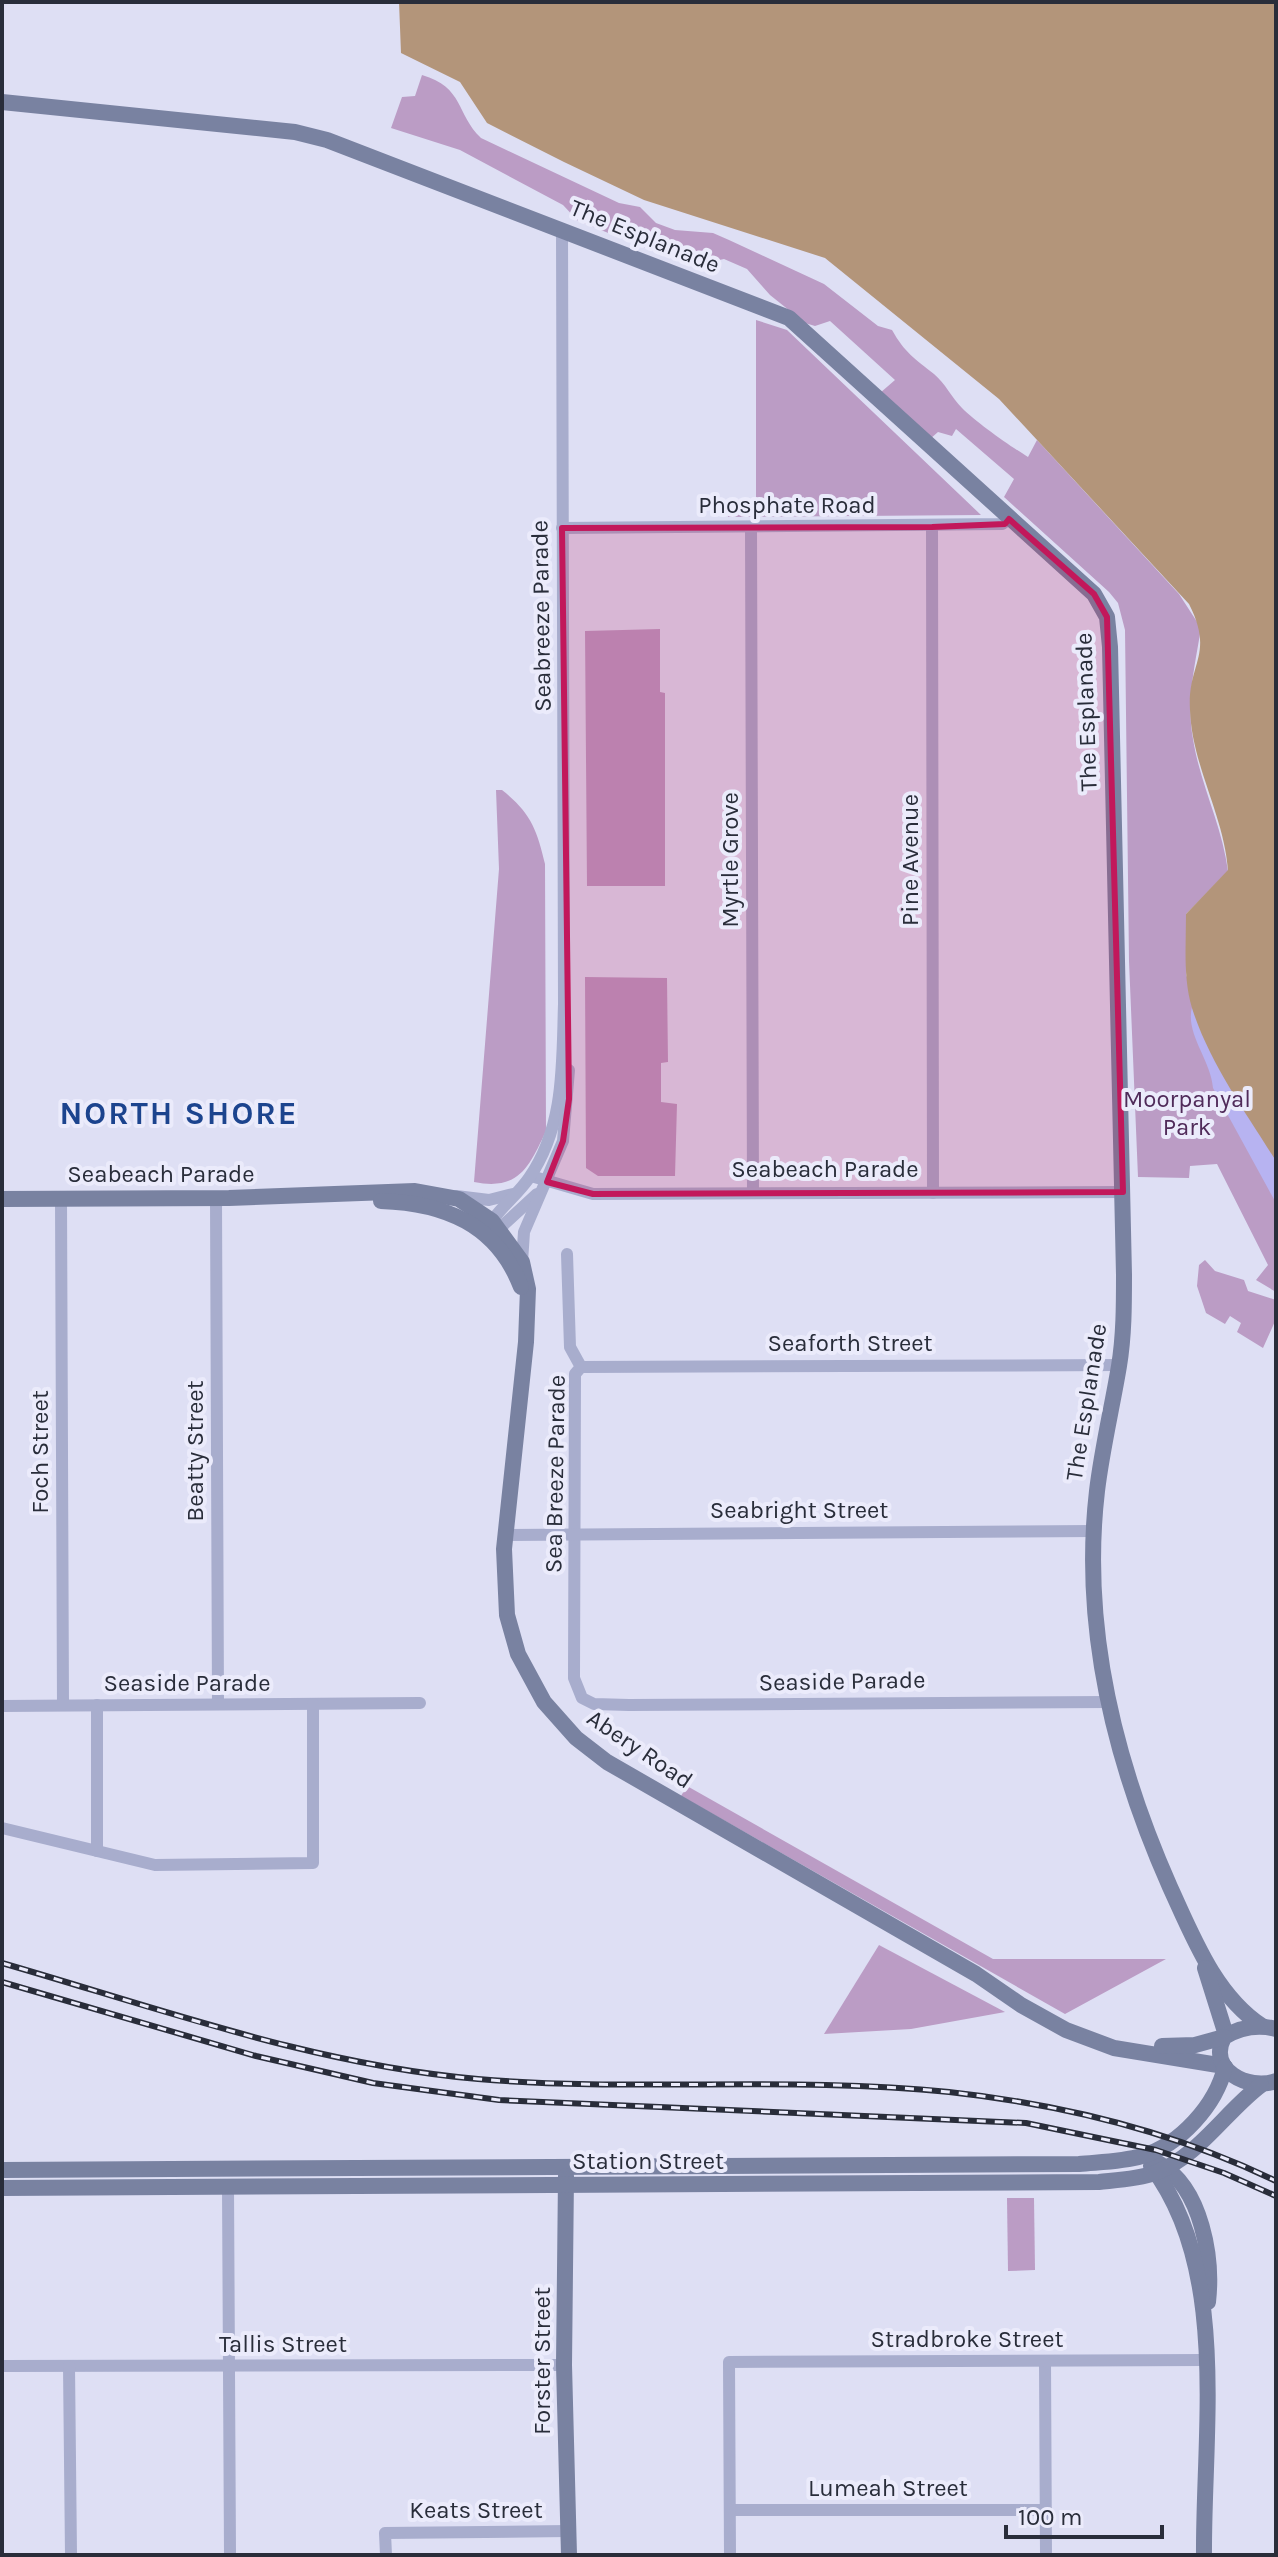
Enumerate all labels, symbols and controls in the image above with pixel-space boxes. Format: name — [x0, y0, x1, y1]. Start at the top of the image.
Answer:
street label: The Esplanade — [566, 193, 724, 279]
street label: Phosphate Road — [698, 491, 876, 519]
street label: Seabreeze Parade — [525, 520, 557, 712]
street label: The Esplanade — [1069, 632, 1103, 792]
street label: Myrtle Grove — [716, 792, 744, 928]
street label: Pine Avenue — [896, 794, 924, 926]
park label: Moorpanyal Park — [1123, 1085, 1251, 1141]
district label: NORTH SHORE — [59, 1095, 299, 1132]
street label: Seabeach Parade — [731, 1155, 919, 1183]
street label: Seabeach Parade — [67, 1160, 255, 1188]
street label: The Esplanade — [1060, 1321, 1112, 1483]
street label: Seaforth Street — [767, 1329, 933, 1357]
street label: Sea Breeze Parade — [539, 1375, 571, 1573]
street label: Beatty Street — [181, 1380, 209, 1522]
street label: Foch Street — [26, 1390, 54, 1514]
street label: Seabright Street — [710, 1496, 888, 1524]
street label: Seaside Parade — [758, 1666, 926, 1696]
street label: Seaside Parade — [104, 1669, 270, 1697]
street label: Abery Road — [582, 1704, 698, 1794]
street label: Station Street — [572, 2147, 724, 2175]
street label: Forster Street — [528, 2287, 556, 2435]
street label: Stradbroke Street — [870, 2325, 1064, 2353]
street label: Tallis Street — [219, 2330, 347, 2358]
street label: Lumeah Street — [808, 2474, 968, 2502]
scale bar — [1006, 2489, 1162, 2539]
street label: Keats Street — [409, 2496, 543, 2524]
text: 100 m — [1018, 2503, 1083, 2531]

